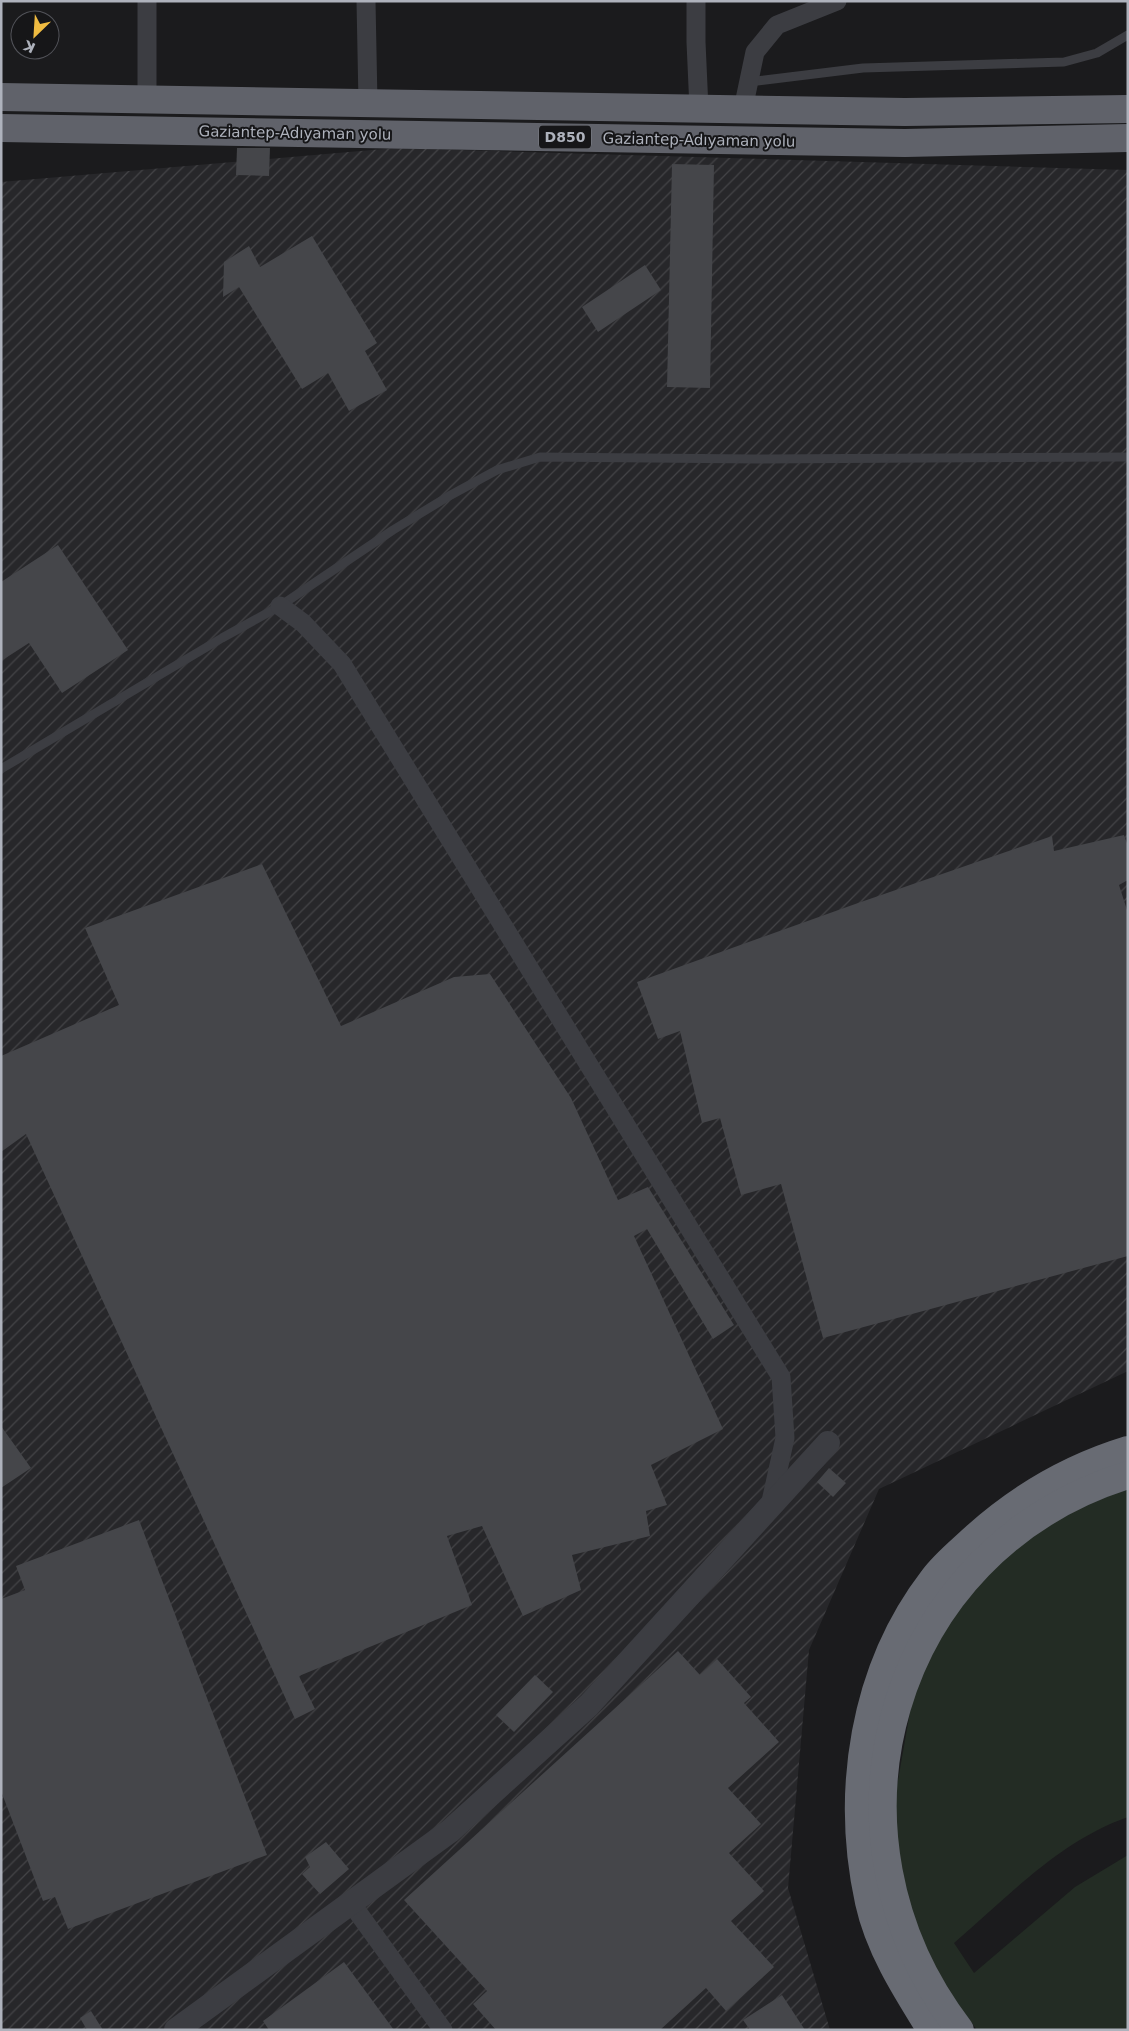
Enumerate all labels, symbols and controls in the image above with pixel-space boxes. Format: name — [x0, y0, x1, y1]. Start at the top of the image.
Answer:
north arrow — [10, 10, 60, 60]
text: K — [20, 37, 38, 56]
street label: Gaziantep-Adıyaman yolu — [198, 122, 392, 144]
road number: D850 — [539, 125, 591, 148]
street label: Gaziantep-Adıyaman yolu — [602, 129, 796, 151]

